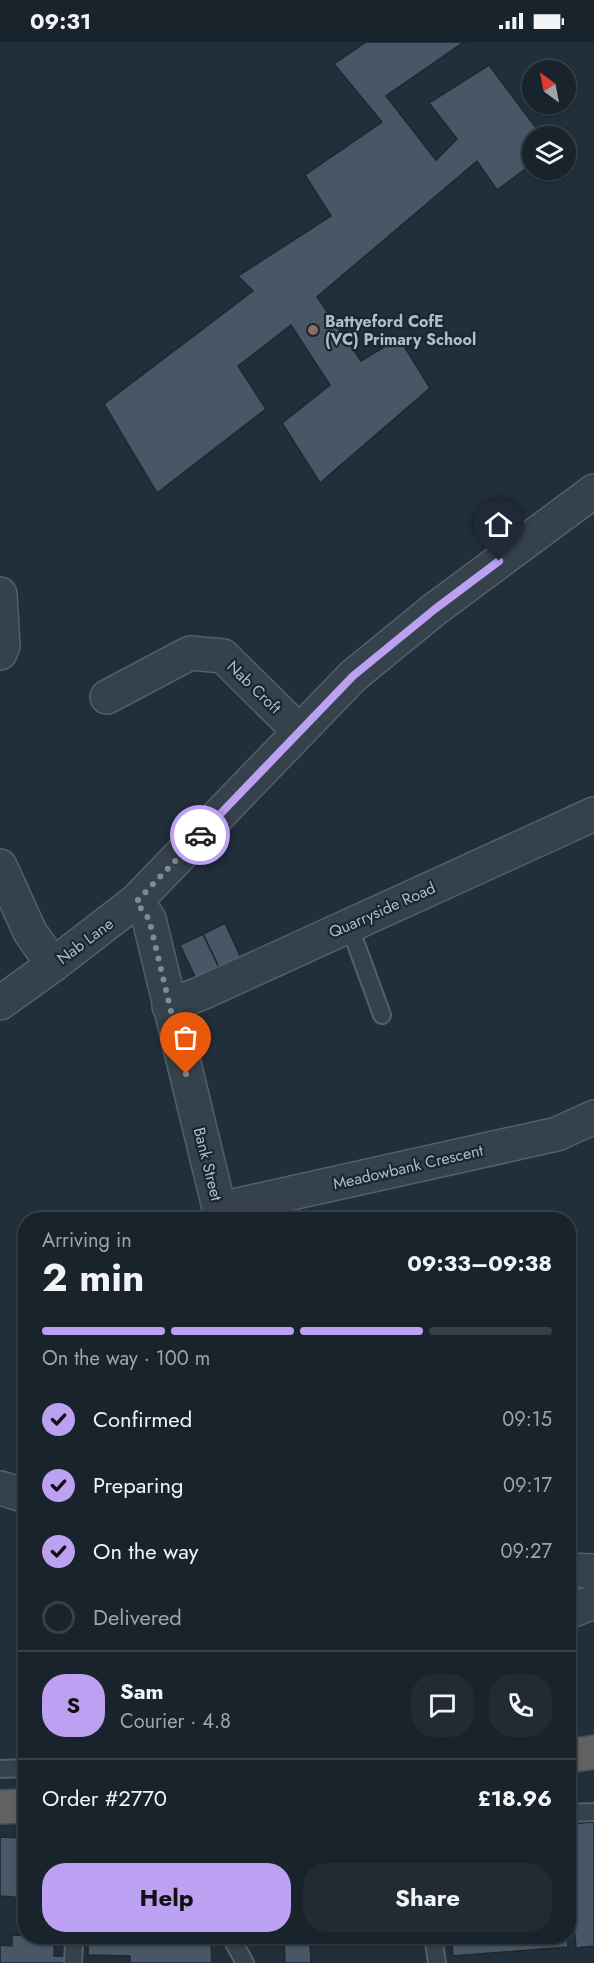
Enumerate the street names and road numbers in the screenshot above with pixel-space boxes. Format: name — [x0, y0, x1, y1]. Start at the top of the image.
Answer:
street label: Nab Croft — [222, 655, 286, 719]
street label: Quarryside Road — [325, 876, 439, 944]
street label: Nab Lane — [52, 912, 118, 970]
street label: Bank Street — [188, 1125, 228, 1203]
street label: Meadowbank Crescent — [331, 1138, 486, 1195]

